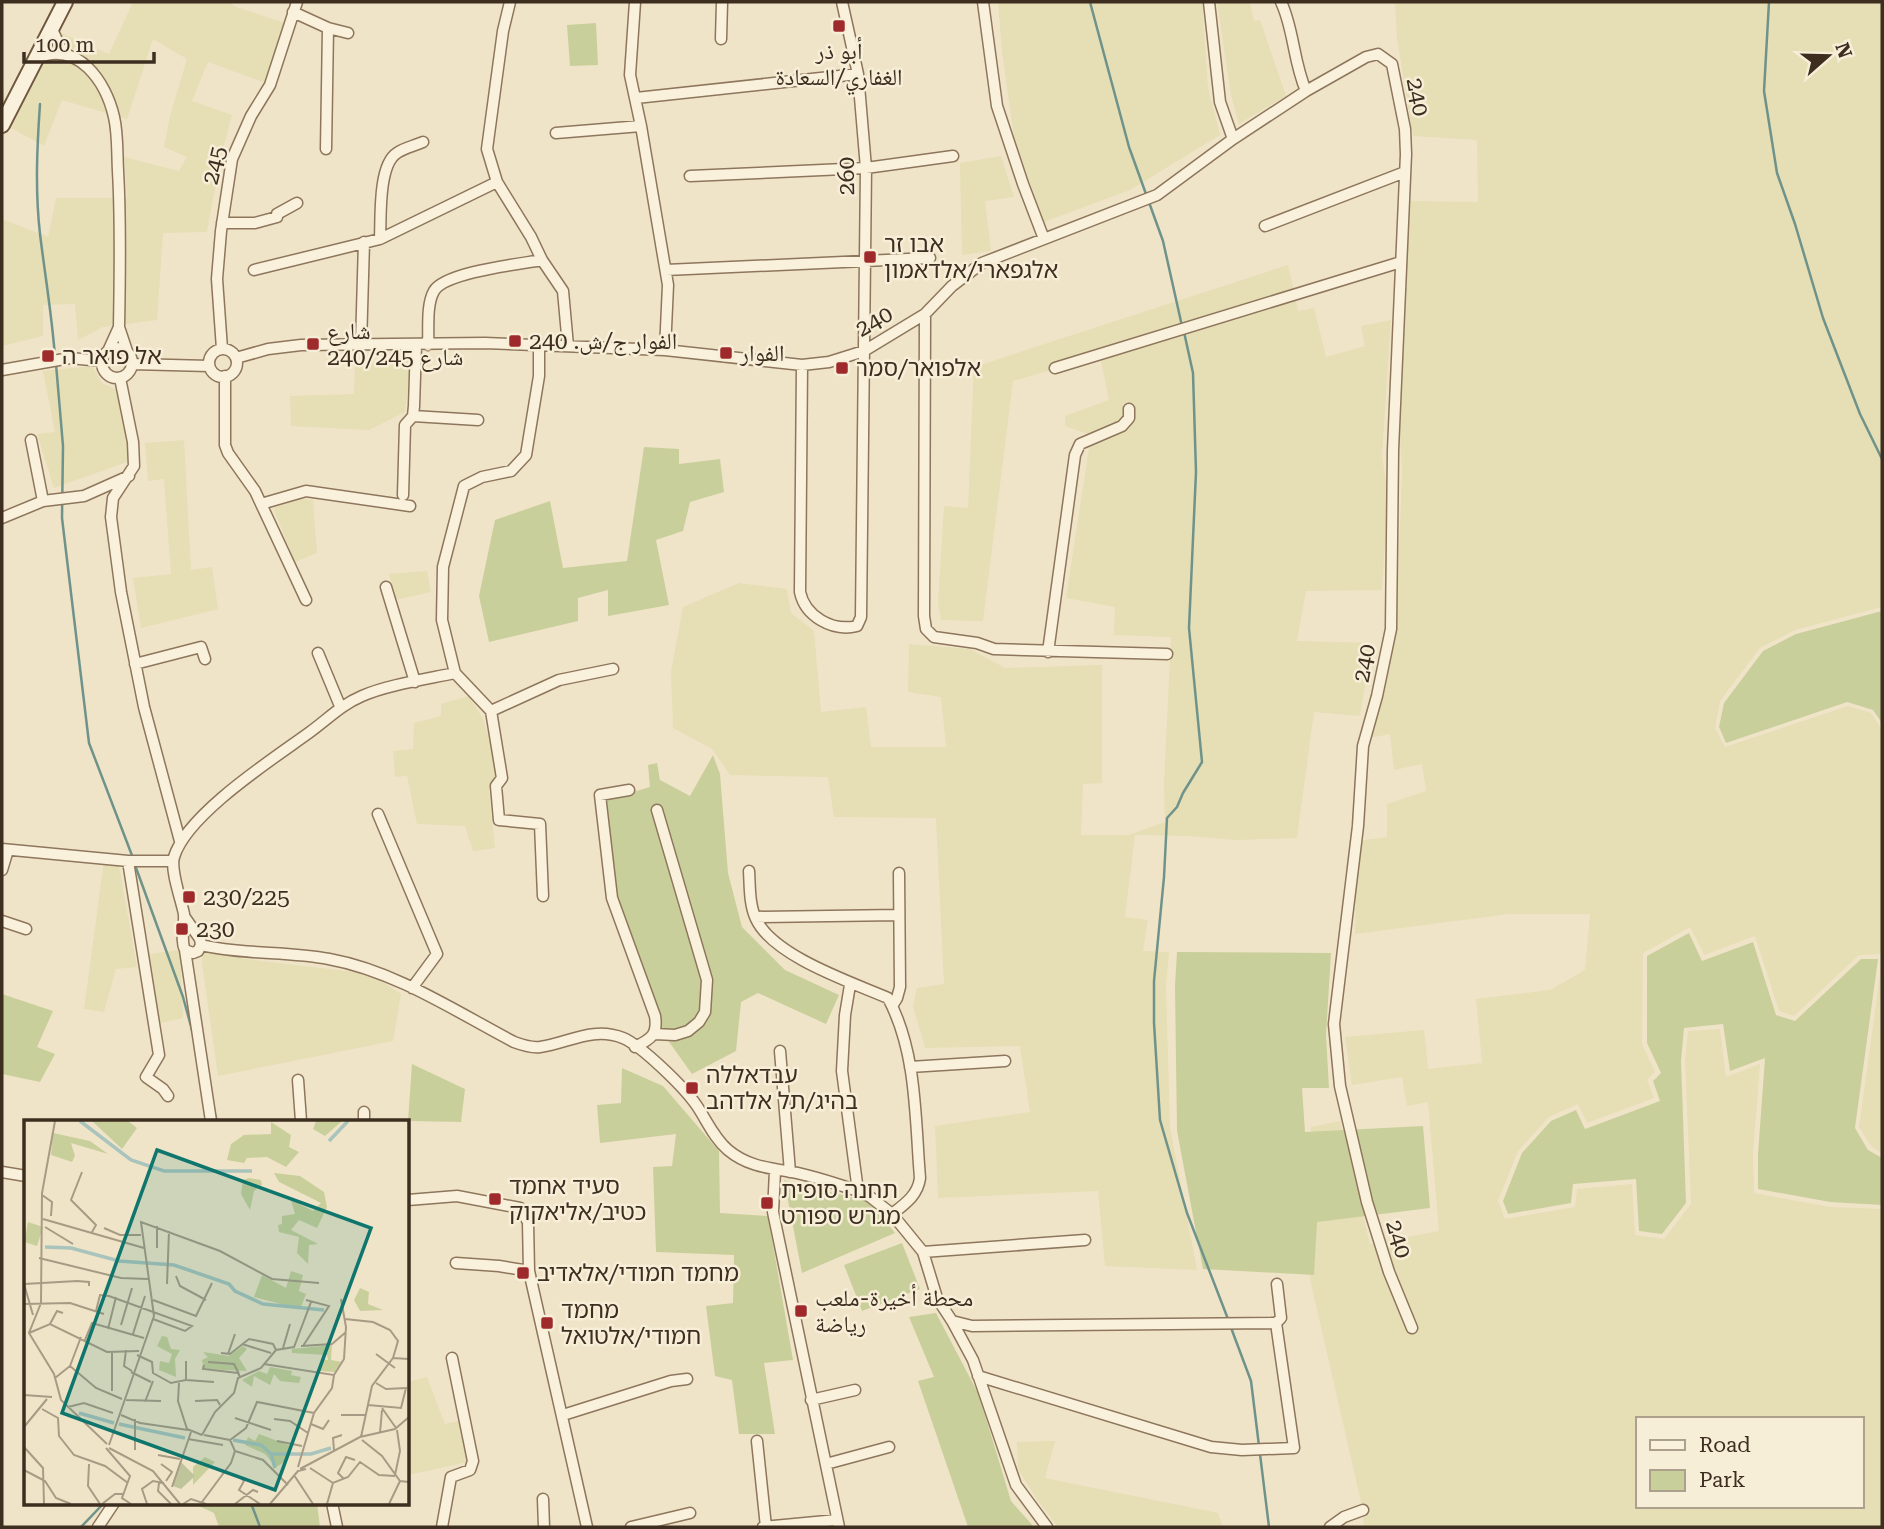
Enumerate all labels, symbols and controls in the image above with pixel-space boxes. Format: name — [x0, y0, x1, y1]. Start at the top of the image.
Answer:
marker: أبو ذر الغفاري/السعادة — [831, 18, 847, 34]
scale bar — [24, 21, 154, 65]
north arrow — [1793, 21, 1863, 91]
text: 100 m — [35, 33, 95, 57]
place label: أبو ذر الغفاري/السعادة — [775, 37, 903, 96]
text: N — [1830, 40, 1857, 62]
street label: 240 — [1401, 76, 1434, 119]
street label: 245 — [197, 143, 232, 187]
street label: 260 — [833, 156, 860, 196]
place label: אבו זר אלגפארי/אלדאמון — [884, 231, 1058, 284]
marker: אבו זר אלגפארי/אלדאמון — [862, 249, 878, 265]
street label: 240 — [851, 300, 898, 343]
place label: شارع 240/شارع 245 — [327, 318, 464, 372]
place label: الفوار ج/ش. 240 — [529, 328, 677, 356]
marker: الفوار ج/ش. 240 — [507, 333, 523, 349]
marker: شارع 240/شارع 245 — [305, 336, 321, 352]
place label: الفوار — [739, 340, 784, 367]
place label: אל פואר ה — [62, 343, 162, 370]
marker: الفوار — [718, 345, 734, 361]
marker: אל פואר ה — [40, 348, 56, 364]
place label: אלפואר/סמר — [856, 355, 981, 382]
marker: אלפואר/סמר — [834, 360, 850, 376]
street label: 240 — [1348, 641, 1381, 685]
place label: 230/225 — [203, 884, 290, 911]
marker: 230/225 — [181, 889, 197, 905]
place label: 230 — [196, 916, 235, 943]
marker: 230 — [174, 921, 190, 937]
place label: עבדאללה בהיג/תל אלדהב — [706, 1062, 858, 1115]
marker: עבדאללה בהיג/תל אלדהב — [684, 1080, 700, 1096]
inset map — [24, 1120, 410, 1504]
place label: סעיד אחמד כטיב/אליאקוק — [509, 1173, 646, 1226]
place label: תחנה סופית מגרש ספורט — [781, 1177, 901, 1230]
marker: סעיד אחמד כטיב/אליאקוק — [487, 1191, 503, 1207]
marker: תחנה סופית מגרש ספורט — [759, 1195, 775, 1211]
street label: 240 — [1380, 1217, 1417, 1262]
place label: מחמד חמודי/אלאדיב — [537, 1260, 739, 1287]
marker: מחמד חמודי/אלאדיב — [515, 1265, 531, 1281]
place label: محطة أخيرة-ملعب رياضة — [815, 1284, 973, 1338]
place label: מחמד חמודי/אלטואל — [561, 1297, 701, 1350]
marker: محطة أخيرة-ملعب رياضة — [793, 1303, 809, 1319]
marker: מחמד חמודי/אלטואל — [539, 1315, 555, 1331]
legend — [1636, 1417, 1863, 1508]
text: Road — [1699, 1433, 1751, 1457]
text: Park — [1699, 1468, 1745, 1492]

